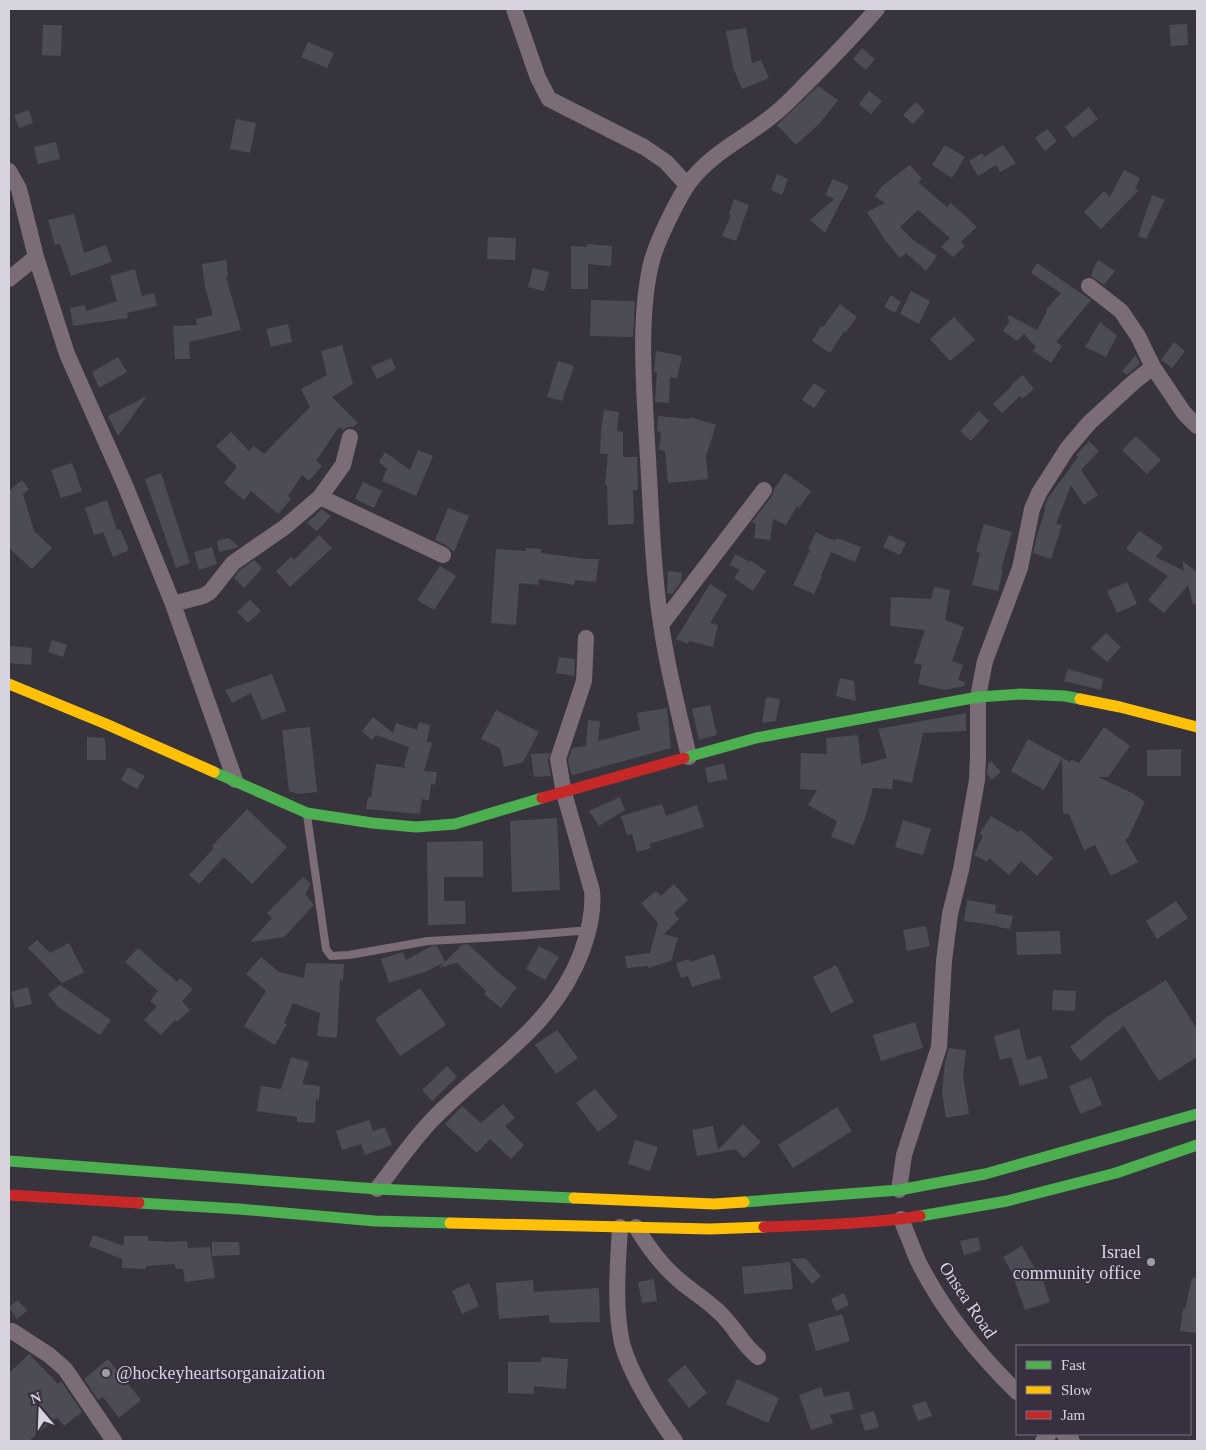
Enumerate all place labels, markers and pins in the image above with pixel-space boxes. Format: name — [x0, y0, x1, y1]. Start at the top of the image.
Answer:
place label: Israel community office — [1013, 1242, 1141, 1283]
marker: Israel community office — [1145, 1256, 1157, 1268]
place label: @hockeyheartsorganaization — [116, 1363, 325, 1383]
marker: @hockeyheartsorganaization — [100, 1367, 112, 1379]

